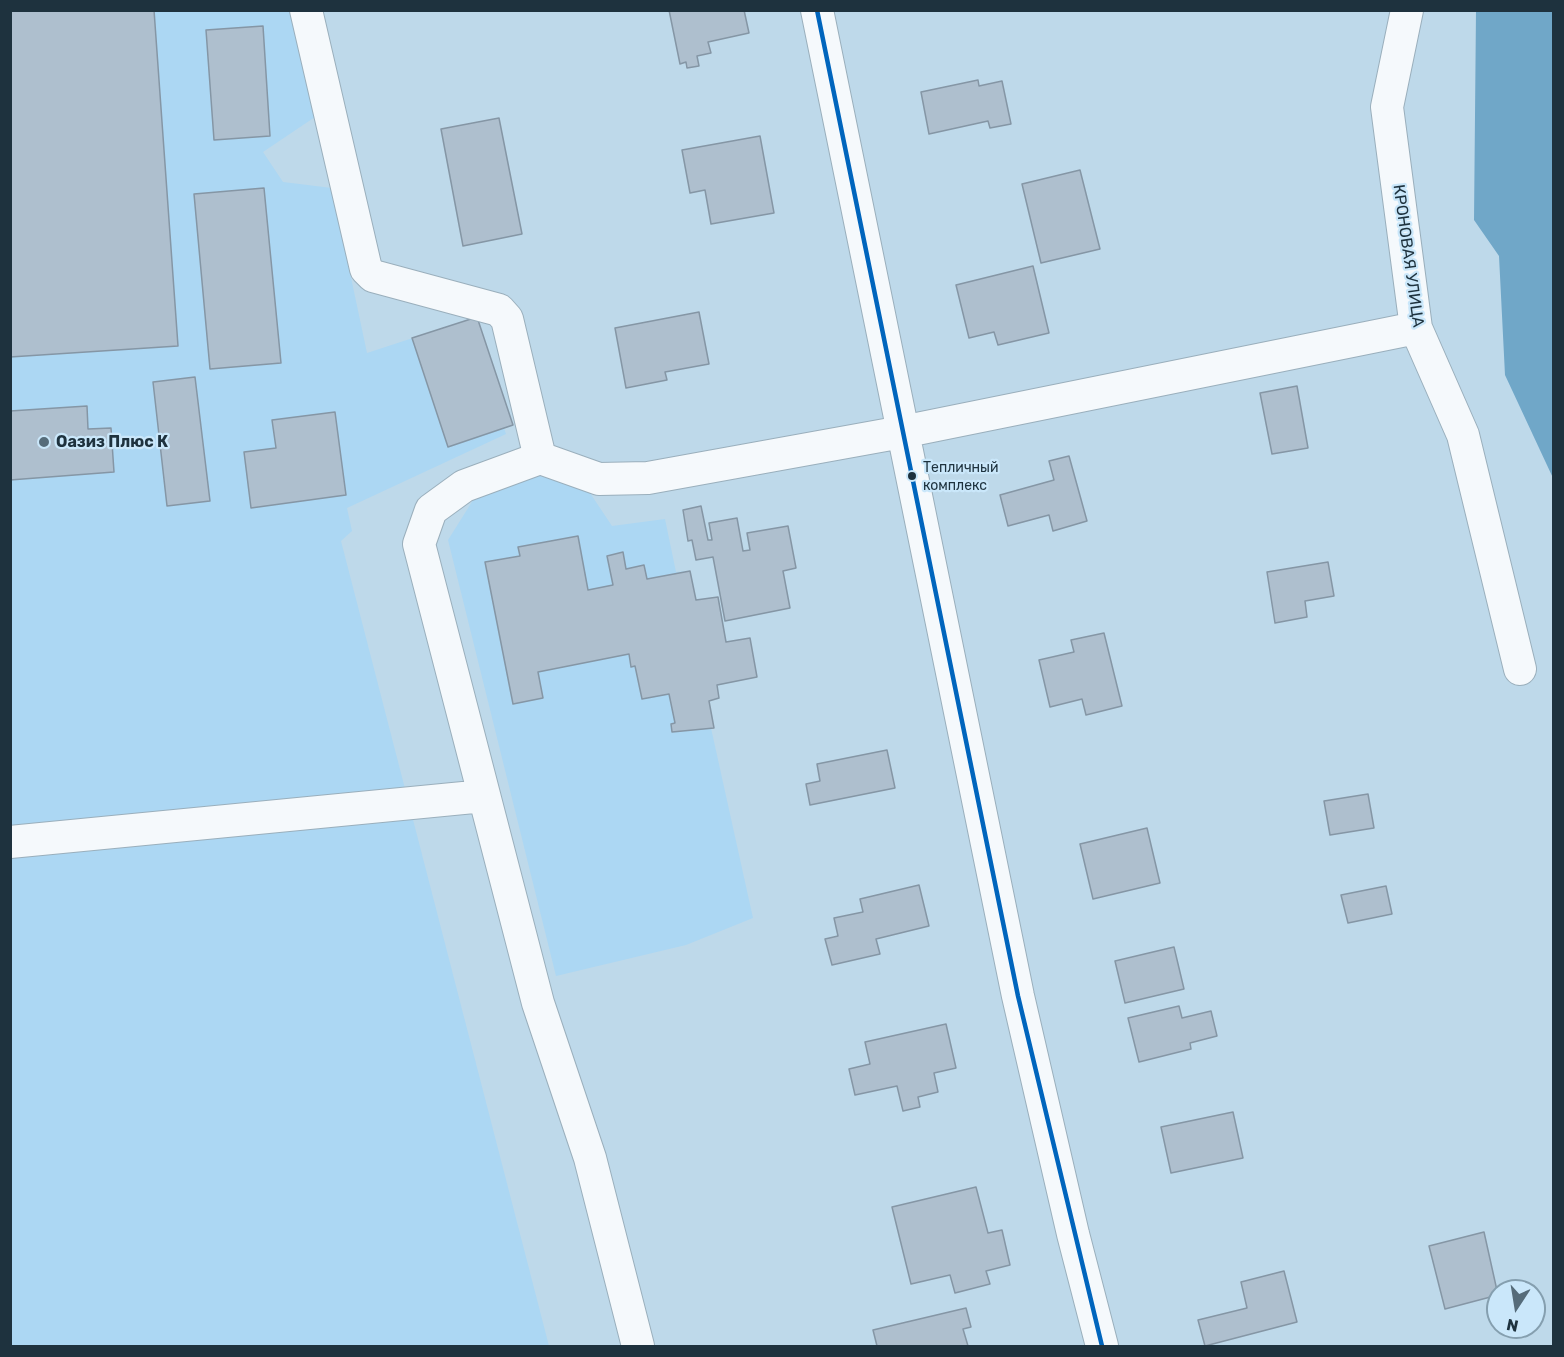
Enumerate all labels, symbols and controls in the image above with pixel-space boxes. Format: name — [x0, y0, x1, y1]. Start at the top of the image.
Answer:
street label: КРОНОВАЯ УЛИЦА — [1388, 183, 1428, 329]
place label: Оазиз Плюс К — [56, 432, 168, 452]
marker: Оазиз Плюс К — [37, 435, 51, 449]
place label: Тепличный комплекс — [923, 460, 999, 492]
marker: Тепличный комплекс — [906, 470, 918, 482]
north arrow — [1486, 1279, 1546, 1339]
text: N — [1505, 1315, 1520, 1336]

